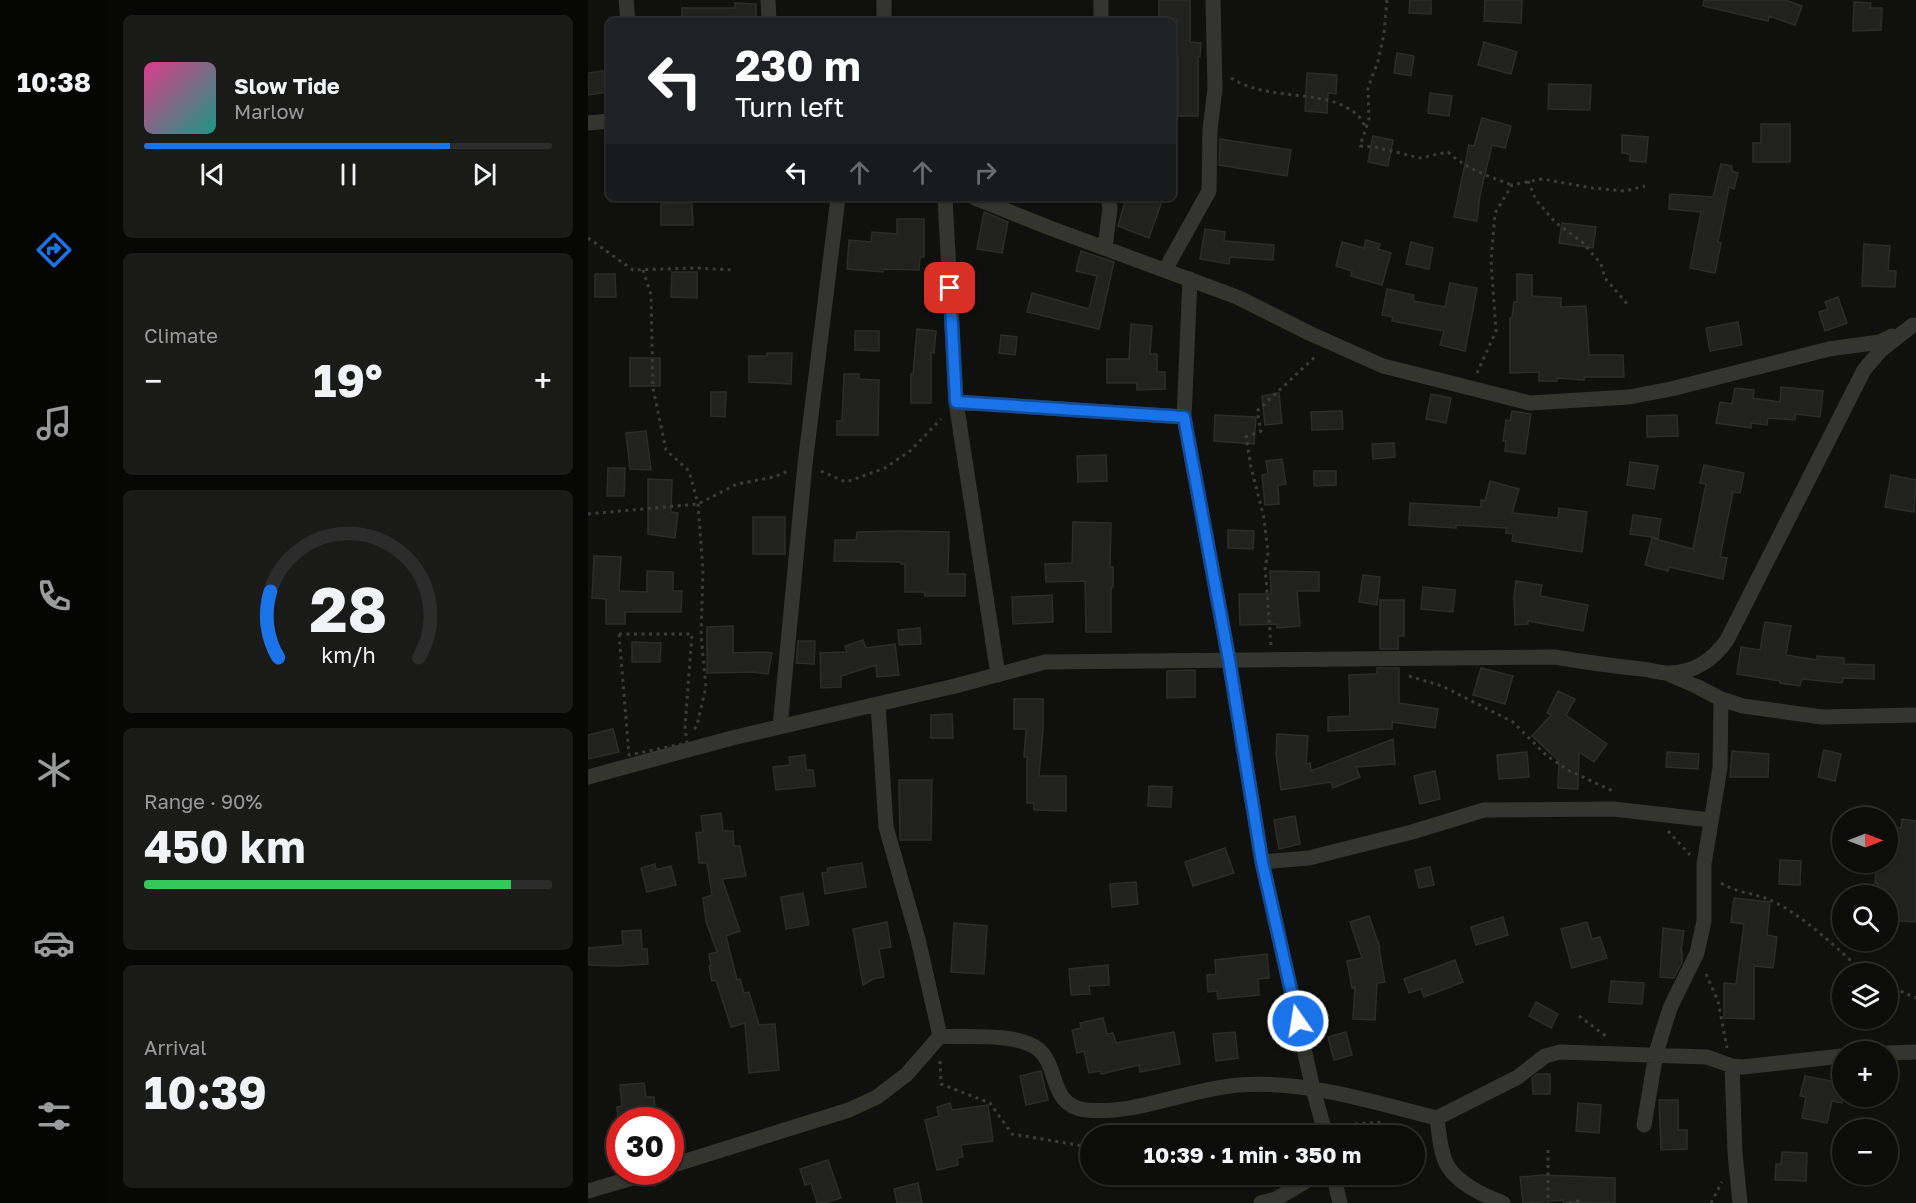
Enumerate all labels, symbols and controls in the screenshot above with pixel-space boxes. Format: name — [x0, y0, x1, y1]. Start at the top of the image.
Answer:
text: 230 m — [735, 40, 861, 90]
icon: left — [636, 42, 714, 120]
text: 10:38 — [17, 66, 91, 98]
text: Slow Tide — [234, 72, 340, 99]
text: Turn left — [735, 91, 844, 123]
text: Marlow — [234, 99, 305, 123]
icon: left — [780, 156, 813, 189]
icon: ahead — [843, 156, 876, 189]
icon: ahead — [906, 156, 939, 189]
icon: right — [969, 156, 1002, 189]
icon: previous — [196, 158, 229, 191]
icon: pause — [332, 158, 365, 191]
icon: next — [468, 158, 501, 191]
icon: directions — [33, 229, 75, 271]
pin — [924, 262, 975, 313]
icon: arrive — [933, 271, 966, 304]
text: Climate — [144, 323, 218, 347]
text: 19° — [313, 353, 383, 407]
text: − — [144, 361, 162, 400]
text: + — [534, 361, 552, 400]
icon: music — [33, 402, 75, 444]
text: 28 — [309, 572, 387, 647]
icon: phone — [33, 575, 75, 617]
text: km/h — [321, 643, 375, 669]
icon: climate — [33, 749, 75, 791]
text: Range · 90% — [144, 789, 262, 813]
north arrow — [1832, 807, 1898, 873]
map controls — [1832, 807, 1898, 1185]
text: 450 km — [144, 819, 306, 873]
button: search — [1832, 885, 1898, 951]
icon: car — [33, 922, 75, 964]
button: layers — [1832, 963, 1898, 1029]
position arrow — [1266, 989, 1330, 1053]
text: Arrival — [144, 1035, 207, 1059]
button: + — [1832, 1041, 1898, 1107]
text: 10:39 — [144, 1065, 267, 1119]
icon: filters — [33, 1095, 75, 1137]
speed limit sign: 30 — [606, 1107, 684, 1185]
button: − — [1832, 1119, 1898, 1185]
text: 10:39 · 1 min · 350 m — [1144, 1141, 1361, 1168]

